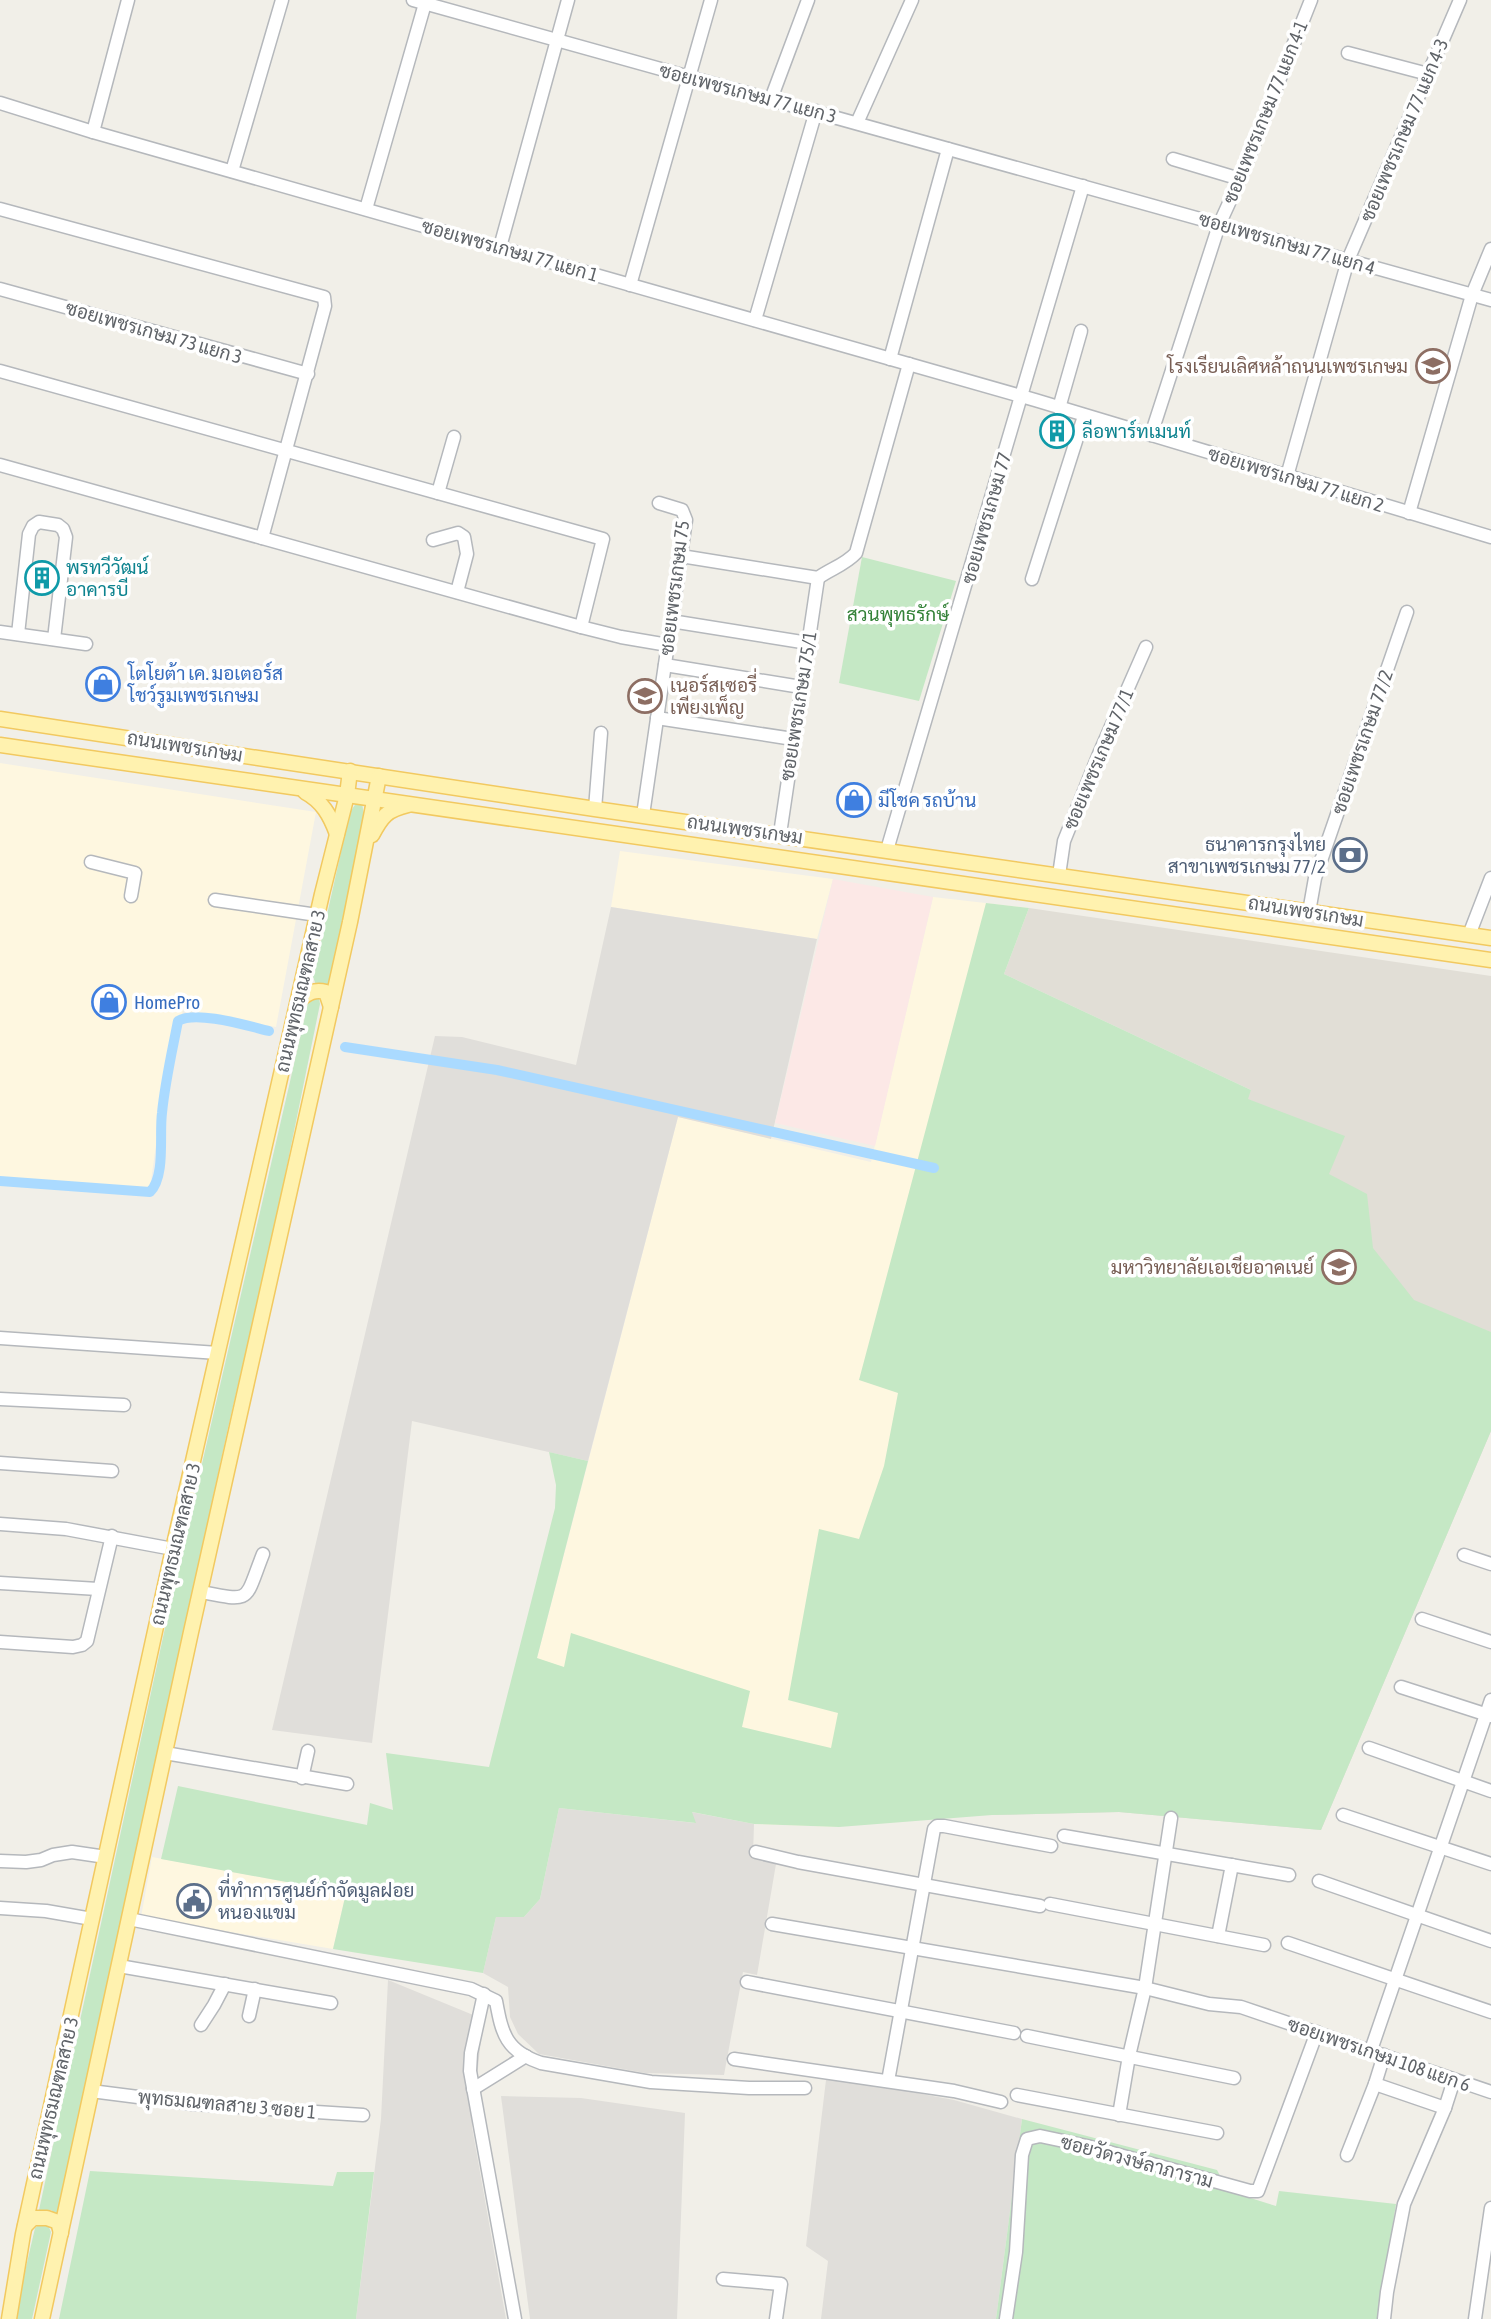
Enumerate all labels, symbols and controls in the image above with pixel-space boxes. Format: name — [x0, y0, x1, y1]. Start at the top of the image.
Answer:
street label: ซอยเพชรเกษม 77 แยก 4-1 — [1218, 17, 1312, 207]
street label: ซอยเพชรเกษม 77 แยก 4-3 — [1355, 35, 1453, 225]
street label: ซอยเพชรเกษม 77 แยก 3 — [657, 59, 839, 127]
street label: ซอยเพชรเกษม 77 แยก 4 — [1196, 207, 1378, 279]
street label: ซอยเพชรเกษม 77 แยก 1 — [419, 214, 601, 286]
street label: ซอยเพชรเกษม 73 แยก 3 — [63, 296, 245, 368]
school or university icon: โรงเรียนเลิศหล้าถนนเพชรเกษม — [1414, 347, 1452, 385]
place label: โรงเรียนเลิศหล้าถนนเพชรเกษม — [1166, 354, 1408, 377]
building icon: ลีอพาร์ทเมนท์ — [1038, 412, 1076, 450]
place label: ลีอพาร์ทเมนท์ — [1082, 419, 1191, 442]
street label: ซอยเพชรเกษม 77 แยก 2 — [1205, 442, 1387, 516]
street label: ซอยเพชรเกษม 77 — [957, 450, 1015, 586]
street label: ซอยเพชรเกษม 75 — [655, 519, 693, 657]
place label: พรทวีวัฒน์ อาคารบี — [66, 555, 149, 600]
building icon: พรทวีวัฒน์ อาคารบี — [23, 559, 61, 597]
park label: สวนพุทธรักษ์ — [847, 602, 950, 627]
street label: ซอยเพชรเกษม 75/1 — [775, 630, 821, 782]
place label: โตโยต้า เค. มอเตอร์ส โชว์รูมเพชรเกษม — [127, 661, 283, 709]
shop icon: โตโยต้า เค. มอเตอร์ส โชว์รูมเพชรเกษม — [84, 665, 122, 703]
street label: ซอยเพชรเกษม 77/2 — [1327, 667, 1397, 817]
place label: เนอร์สเซอรี่ เพียงเพ็ญ — [670, 668, 757, 719]
school or university icon: เนอร์สเซอรี่ เพียงเพ็ญ — [626, 677, 664, 715]
street label: ซอยเพชรเกษม 77/1 — [1058, 685, 1138, 833]
street label: ถนนเพชรเกษม — [126, 726, 244, 766]
shop icon: มีโชค รถบ้าน — [835, 781, 873, 819]
place label: มีโชค รถบ้าน — [878, 788, 976, 811]
street label: ถนนเพชรเกษม — [686, 810, 804, 848]
place label: ธนาคารกรุงไทย สาขาเพชรเกษม 77/2 — [1168, 832, 1326, 877]
bank icon: ธนาคารกรุงไทย สาขาเพชรเกษม 77/2 — [1331, 836, 1369, 874]
street label: ถนนเพชรเกษม — [1247, 891, 1365, 931]
street label: ถนนพุทธมณฑลสาย 3 — [271, 908, 331, 1075]
shop icon: HomePro — [90, 983, 128, 1021]
place label: HomePro — [134, 991, 200, 1013]
school or university icon: มหาวิทยาลัยเอเชียอาคเนย์ — [1320, 1248, 1358, 1286]
place label: มหาวิทยาลัยเอเชียอาคเนย์ — [1111, 1255, 1314, 1278]
street label: ถนนพุทธมณฑลสาย 3 — [146, 1461, 206, 1628]
place label: ที่ทำการศูนย์กำจัดมูลฝอย หนองแขม — [218, 1873, 414, 1923]
public building icon: ที่ทำการศูนย์กำจัดมูลฝอย หนองแขม — [175, 1882, 213, 1920]
street label: ซอยเพชรเกษม 108 แยก 6 — [1285, 2012, 1473, 2096]
street label: ถนนพุทธมณฑลสาย 3 — [24, 2015, 84, 2182]
street label: พุทธมณฑลสาย 3 ซอย 1 — [137, 2085, 317, 2125]
street label: ซอยวัดวงษ์ลาภาราม — [1058, 2129, 1216, 2192]

